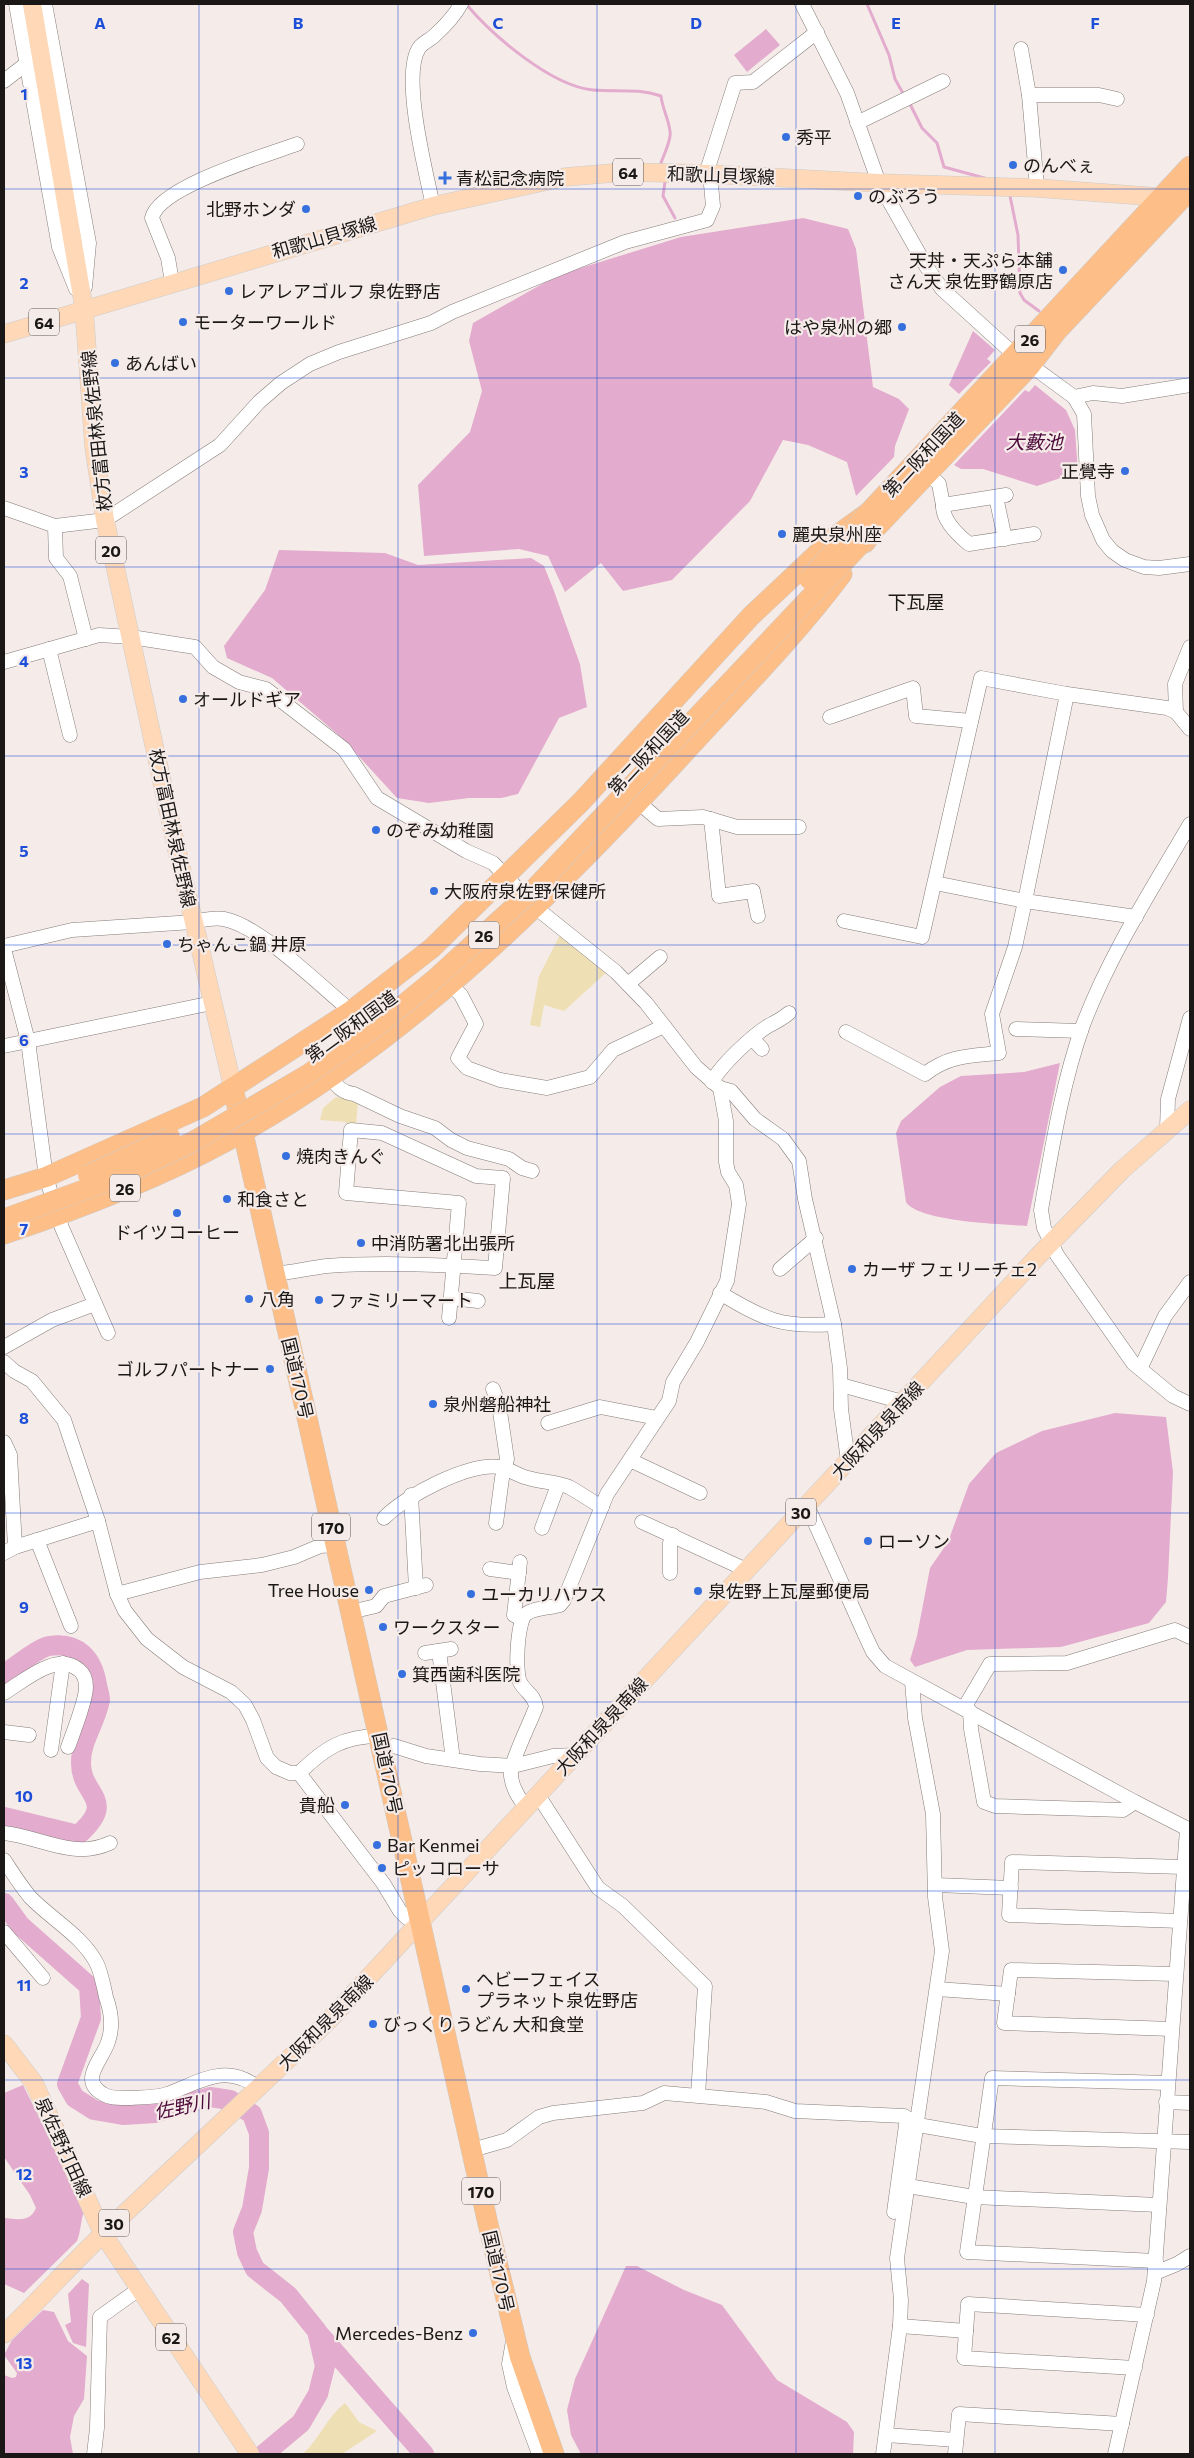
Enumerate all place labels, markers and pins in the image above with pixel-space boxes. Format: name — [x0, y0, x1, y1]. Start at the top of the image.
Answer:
place label: 秀平 — [796, 126, 832, 148]
marker: 秀平 — [780, 131, 792, 143]
place label: のんべぇ — [1023, 154, 1095, 176]
marker: のんべぇ — [1007, 159, 1019, 171]
place label: 青松記念病院 — [456, 167, 564, 189]
marker: 青松記念病院 — [438, 171, 452, 185]
place label: のぶろう — [868, 185, 940, 207]
marker: のぶろう — [852, 190, 864, 202]
place label: 北野ホンダ — [206, 198, 296, 220]
marker: 北野ホンダ — [300, 203, 312, 215]
place label: 天丼・天ぷら本舗 さん天 泉佐野鶴原店 — [888, 249, 1053, 292]
marker: 天丼・天ぷら本舗 さん天 泉佐野鶴原店 — [1057, 264, 1069, 276]
place label: レアレアゴルフ 泉佐野店 — [239, 280, 440, 302]
marker: レアレアゴルフ 泉佐野店 — [223, 285, 235, 297]
place label: モーターワールド — [193, 311, 337, 333]
marker: モーターワールド — [177, 316, 189, 328]
place label: はや泉州の郷 — [784, 316, 892, 338]
marker: はや泉州の郷 — [896, 321, 908, 333]
place label: あんばい — [125, 352, 197, 374]
marker: あんばい — [109, 357, 121, 369]
place label: 正覺寺 — [1061, 460, 1115, 482]
marker: 正覺寺 — [1119, 465, 1131, 477]
place label: 麗央泉州座 — [792, 523, 882, 545]
marker: 麗央泉州座 — [776, 528, 788, 540]
place label: オールドギア — [193, 688, 301, 710]
marker: オールドギア — [177, 693, 189, 705]
place label: のぞみ幼稚園 — [386, 819, 494, 841]
marker: のぞみ幼稚園 — [370, 824, 382, 836]
place label: 大阪府泉佐野保健所 — [444, 880, 606, 902]
marker: 大阪府泉佐野保健所 — [428, 885, 440, 897]
place label: ちゃんこ鍋 井原 — [177, 933, 306, 955]
marker: ちゃんこ鍋 井原 — [161, 938, 173, 950]
place label: 焼肉きんぐ — [296, 1145, 386, 1167]
marker: 焼肉きんぐ — [280, 1150, 292, 1162]
place label: 和食さと — [237, 1188, 309, 1210]
marker: 和食さと — [221, 1193, 233, 1205]
marker: ドイツコーヒー — [171, 1207, 183, 1219]
place label: ドイツコーヒー — [114, 1221, 240, 1243]
place label: 中消防署北出張所 — [371, 1232, 515, 1254]
marker: 中消防署北出張所 — [355, 1237, 367, 1249]
place label: カーザ フェリーチェ2 — [862, 1258, 1037, 1280]
marker: カーザ フェリーチェ2 — [846, 1263, 858, 1275]
place label: 八角 — [259, 1288, 295, 1310]
place label: ファミリーマート — [329, 1289, 473, 1311]
marker: 八角 — [243, 1293, 255, 1305]
marker: ファミリーマート — [313, 1294, 325, 1306]
place label: ゴルフパートナー — [116, 1358, 260, 1380]
marker: ゴルフパートナー — [264, 1363, 276, 1375]
place label: 泉州磐船神社 — [443, 1393, 551, 1415]
marker: 泉州磐船神社 — [427, 1398, 439, 1410]
place label: ローソン — [878, 1530, 950, 1552]
marker: ローソン — [862, 1535, 874, 1547]
place label: Tree House — [268, 1579, 359, 1601]
place label: 泉佐野上瓦屋郵便局 — [708, 1580, 870, 1602]
place label: ユーカリハウス — [481, 1583, 607, 1605]
marker: Tree House — [363, 1584, 375, 1596]
marker: 泉佐野上瓦屋郵便局 — [692, 1585, 704, 1597]
marker: ユーカリハウス — [465, 1588, 477, 1600]
place label: ワークスター — [393, 1616, 500, 1638]
marker: ワークスター — [377, 1621, 389, 1633]
place label: 箕西歯科医院 — [412, 1663, 520, 1685]
marker: 箕西歯科医院 — [396, 1668, 408, 1680]
place label: 貴船 — [299, 1794, 335, 1816]
marker: 貴船 — [339, 1799, 351, 1811]
place label: Bar Kenmei — [387, 1834, 480, 1856]
marker: Bar Kenmei — [371, 1839, 383, 1851]
place label: ピッコローサ — [392, 1857, 500, 1879]
marker: ピッコローサ — [376, 1862, 388, 1874]
place label: ヘビーフェイス プラネット泉佐野店 — [476, 1968, 638, 2011]
marker: ヘビーフェイス プラネット泉佐野店 — [460, 1983, 472, 1995]
place label: びっくりうどん 大和食堂 — [383, 2013, 584, 2035]
marker: びっくりうどん 大和食堂 — [367, 2018, 379, 2030]
place label: Mercedes-Benz — [335, 2322, 463, 2344]
marker: Mercedes-Benz — [467, 2327, 479, 2339]

